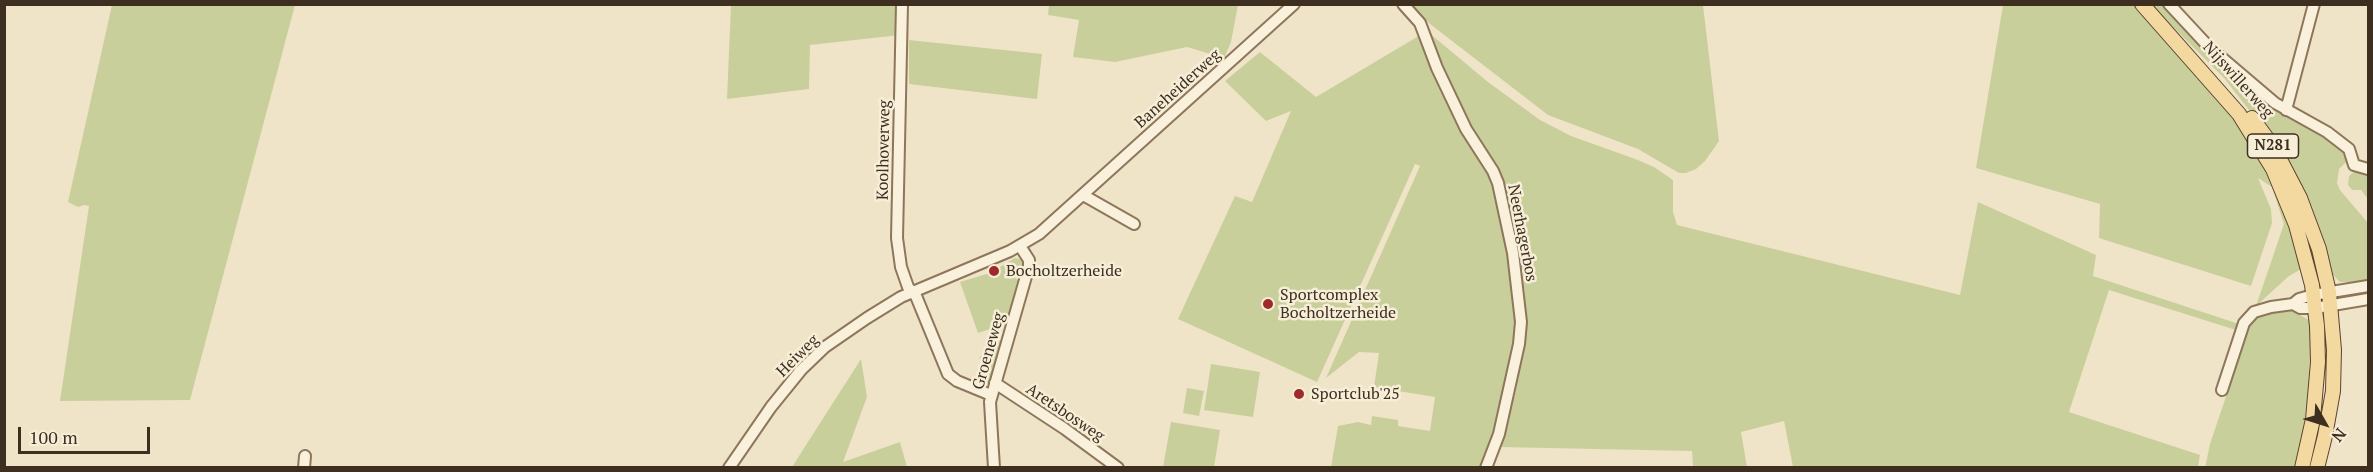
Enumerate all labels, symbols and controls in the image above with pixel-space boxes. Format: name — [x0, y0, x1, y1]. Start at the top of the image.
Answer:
street label: Nijswillerweg — [2199, 38, 2277, 122]
street label: Baneheiderweg — [1131, 45, 1225, 133]
street label: Koolhoverweg — [874, 100, 894, 200]
road number: N281 — [2248, 134, 2298, 158]
street label: Neerhagerbos — [1503, 183, 1541, 283]
place label: Bocholtzerheide — [1006, 261, 1122, 281]
marker: Bocholtzerheide — [987, 264, 1001, 278]
place label: Sportcomplex Bocholtzerheide — [1280, 285, 1396, 323]
marker: Sportcomplex Bocholtzerheide — [1261, 297, 1275, 311]
street label: Groeneweg — [969, 310, 1009, 392]
street label: Heiweg — [773, 331, 823, 381]
street label: Aretsbosweg — [1022, 380, 1108, 446]
place label: Sportclub'25 — [1311, 384, 1400, 404]
marker: Sportclub'25 — [1292, 387, 1306, 401]
north arrow — [2295, 394, 2355, 454]
scale bar — [21, 415, 153, 453]
text: N — [2327, 424, 2351, 447]
text: 100 m — [29, 425, 78, 449]

